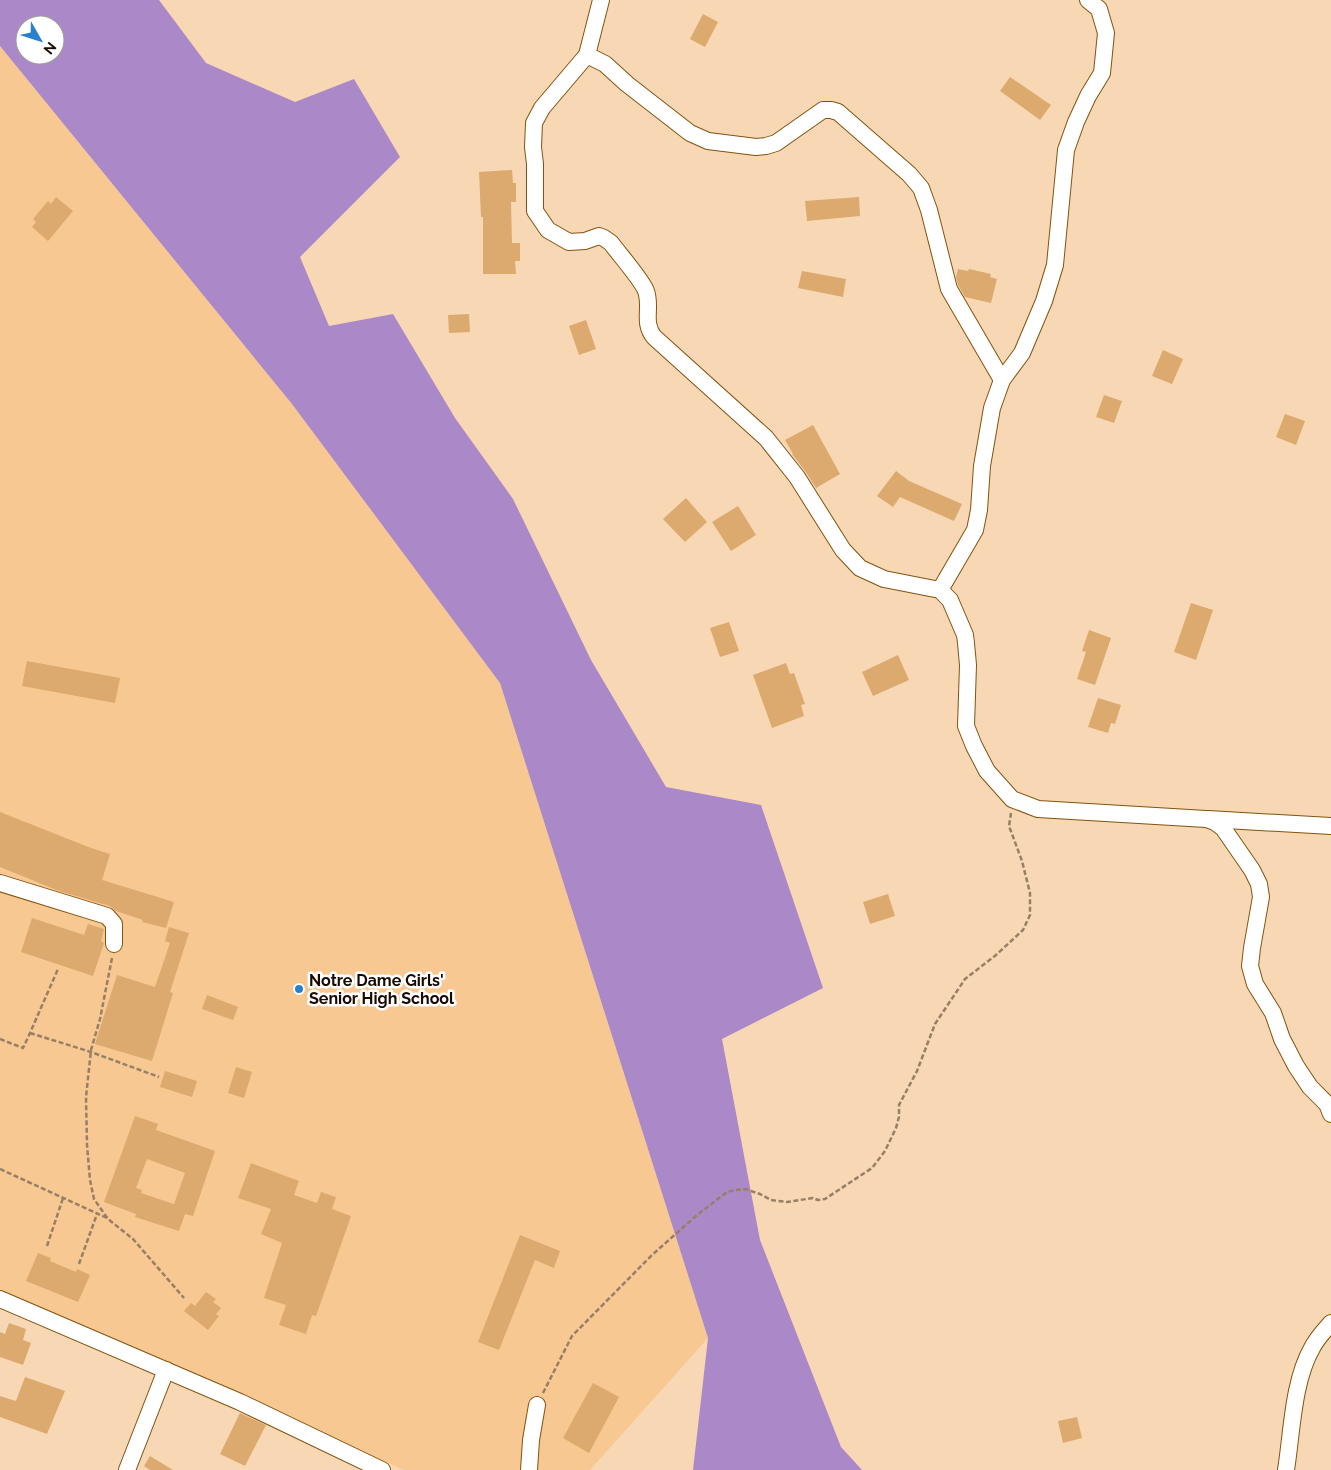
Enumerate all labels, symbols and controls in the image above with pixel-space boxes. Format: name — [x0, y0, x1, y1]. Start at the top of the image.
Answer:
north arrow — [15, 15, 65, 65]
text: N — [41, 39, 60, 57]
place label: Notre Dame Girls' Senior High School — [309, 971, 455, 1008]
marker: Notre Dame Girls' Senior High School — [293, 983, 305, 995]

